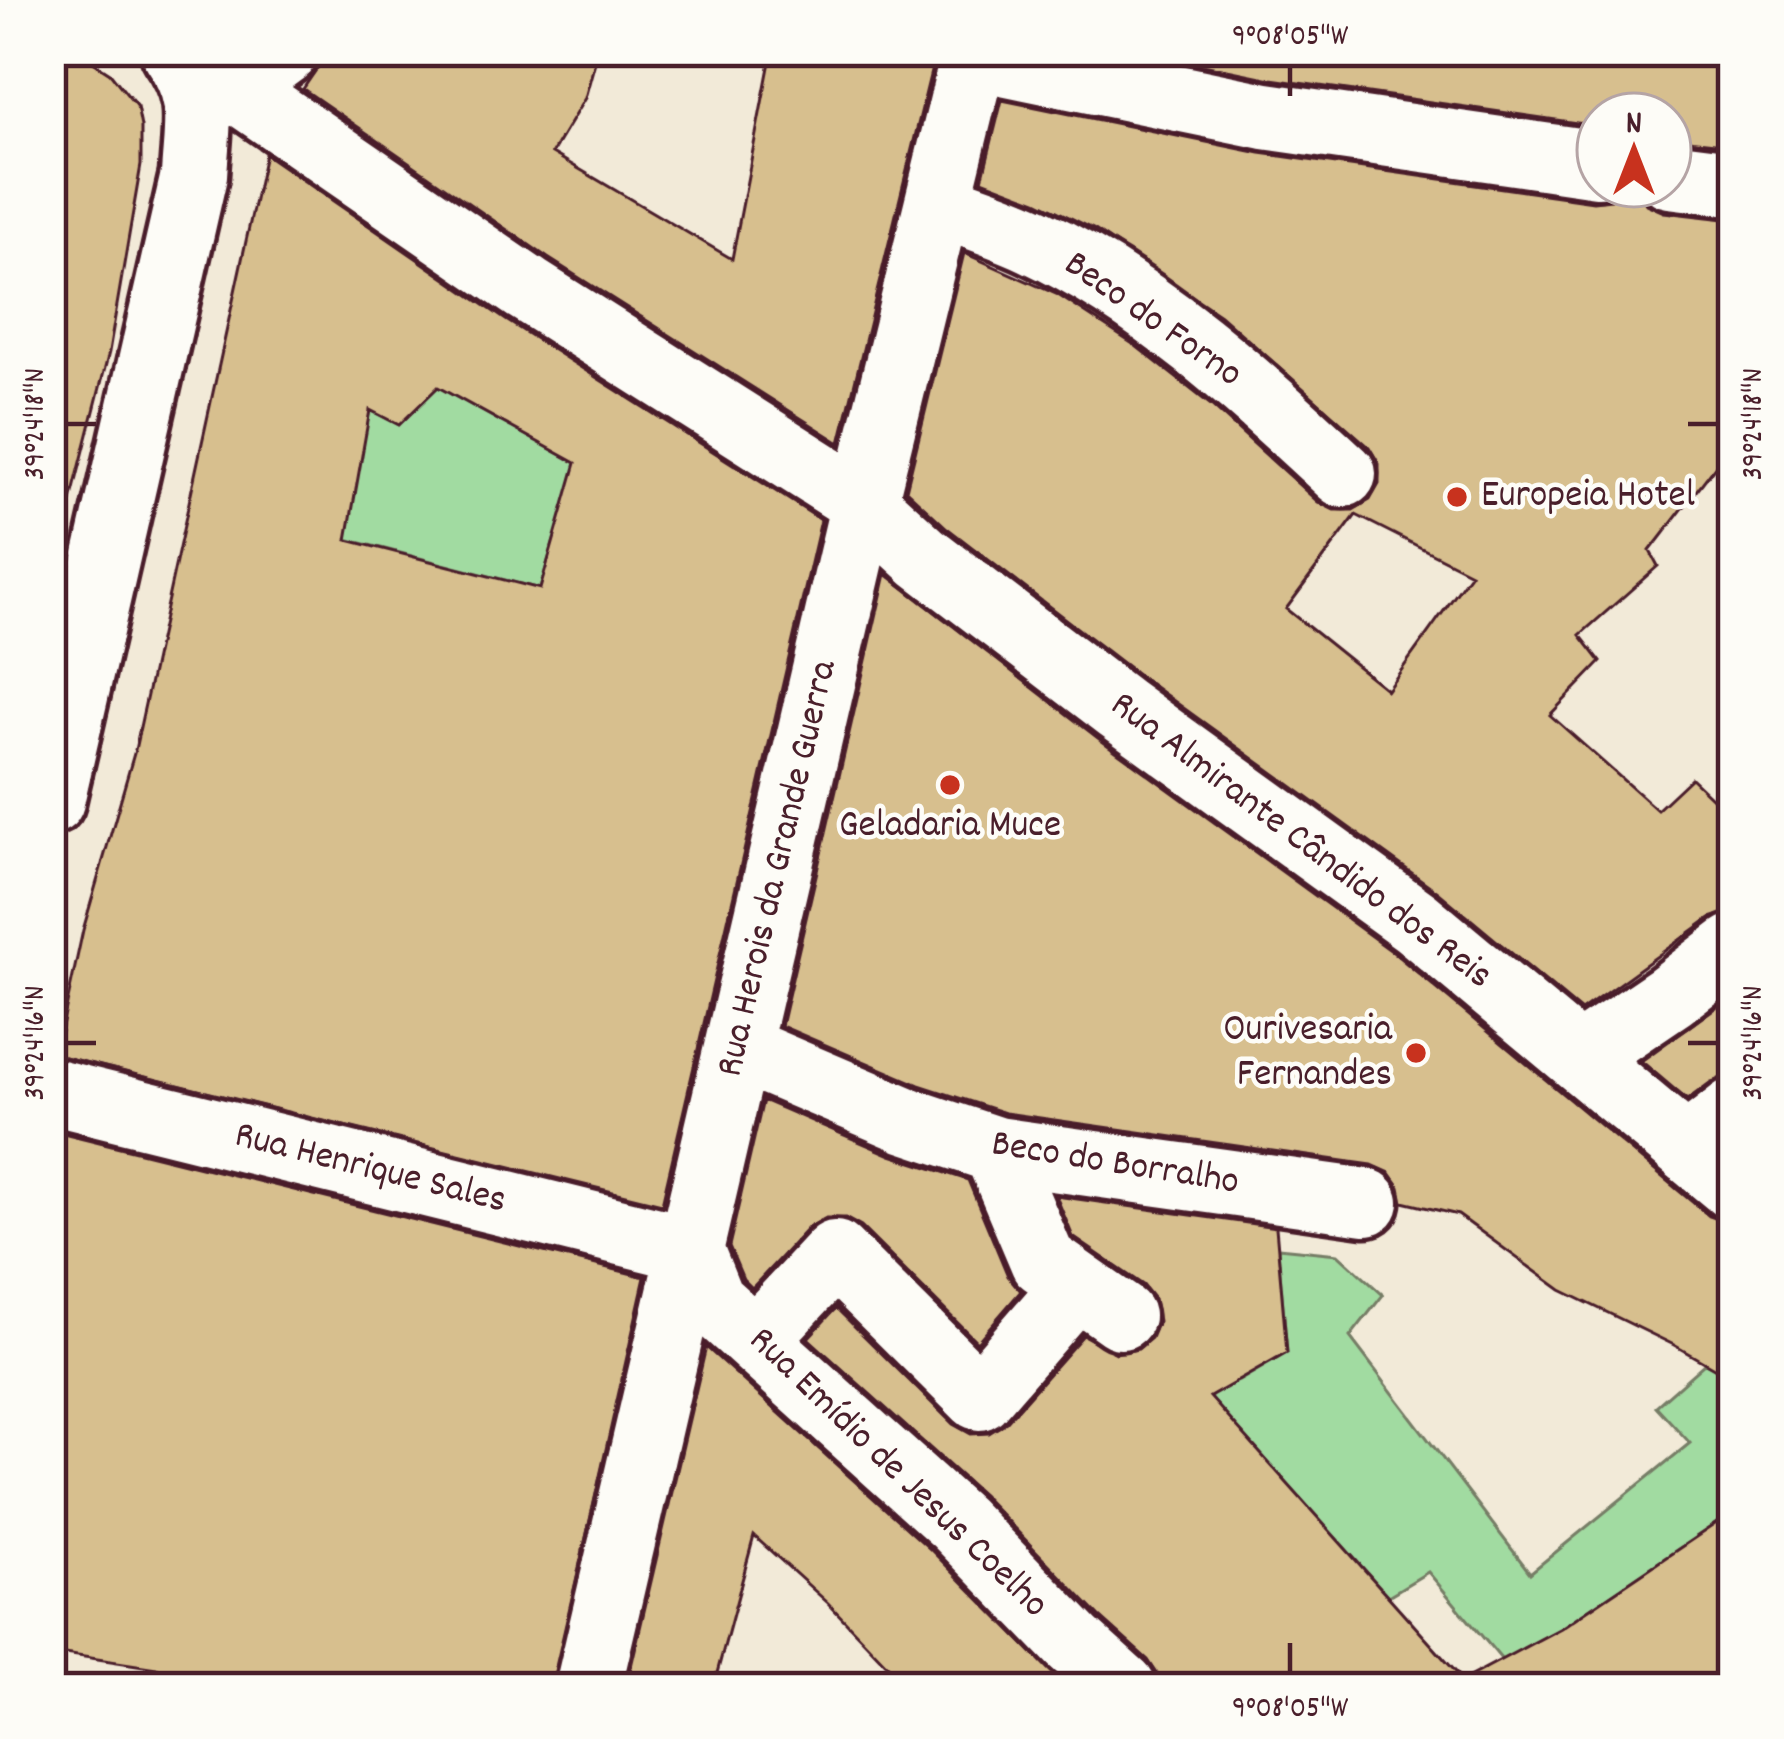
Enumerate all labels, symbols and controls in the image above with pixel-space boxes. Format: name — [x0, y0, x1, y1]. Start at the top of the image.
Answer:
text: 9°08'05"W — [1232, 17, 1349, 60]
north arrow — [1574, 90, 1694, 210]
text: N — [1626, 102, 1642, 149]
street label: Beco do Forno — [1052, 239, 1252, 403]
text: 39°24'18"N — [16, 368, 59, 480]
text: 39°24'18"N — [1734, 368, 1777, 480]
place label: Europeia Hotel — [1481, 470, 1695, 525]
marker: Europeia Hotel — [1444, 484, 1470, 510]
street label: Rua Herois da Grande Guerra — [704, 655, 854, 1083]
street label: Rua Almirante Cândido dos Reis — [1097, 680, 1503, 1004]
marker: Geladaria Muce — [937, 772, 963, 798]
place label: Geladaria Muce — [839, 800, 1061, 855]
text: 39°24'16"N — [16, 986, 59, 1100]
text: 39°24'16"N — [1734, 986, 1777, 1100]
place label: Ourivesaria Fernandes — [1223, 1004, 1393, 1104]
marker: Ourivesaria Fernandes — [1403, 1040, 1429, 1066]
street label: Rua Henrique Sales — [228, 1110, 512, 1230]
street label: Beco do Borralho — [987, 1118, 1243, 1212]
street label: Rua Emídio de Jesus Coelho — [734, 1316, 1060, 1632]
text: 9°08'05"W — [1232, 1689, 1349, 1732]

